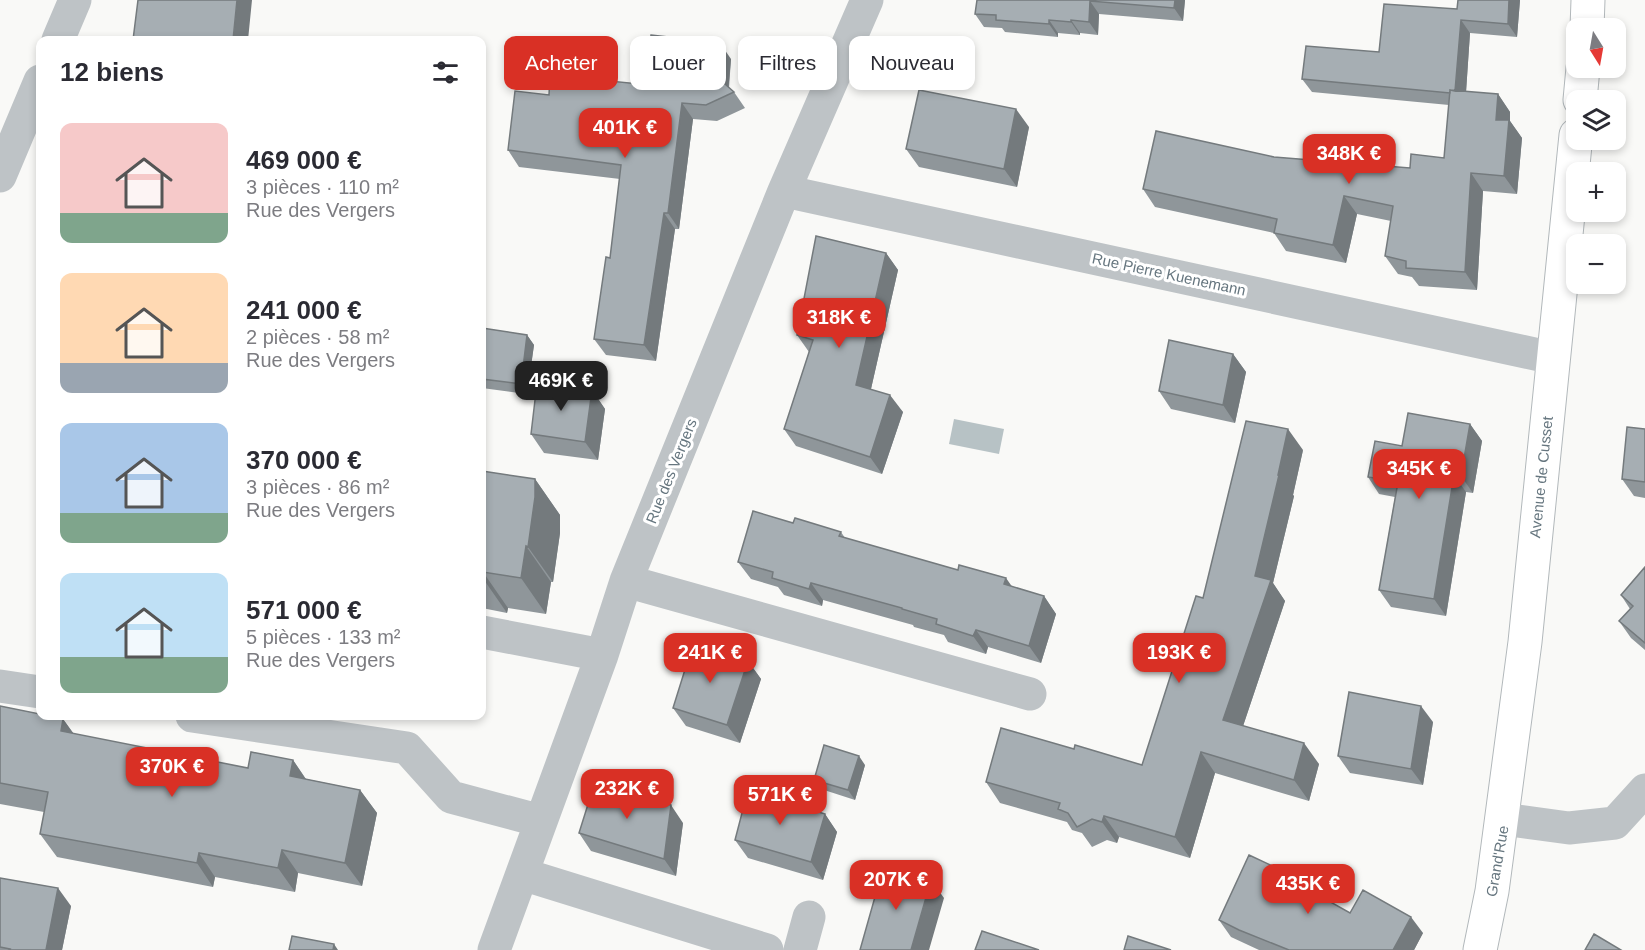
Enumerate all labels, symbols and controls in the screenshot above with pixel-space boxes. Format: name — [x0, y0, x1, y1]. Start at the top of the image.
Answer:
north arrow — [1566, 18, 1626, 78]
map controls — [1566, 18, 1626, 294]
chip: Acheter — [504, 36, 618, 90]
chip: Louer — [630, 36, 726, 90]
chip: Filtres — [738, 36, 837, 90]
chip: Nouveau — [849, 36, 975, 90]
icon: filters — [429, 56, 462, 89]
text: 12 biens — [60, 57, 164, 87]
button: layers — [1566, 90, 1626, 150]
pin: 401K € — [576, 108, 674, 159]
text: 401K € — [593, 116, 657, 138]
pin: 348K € — [1300, 134, 1398, 185]
text: 348K € — [1317, 142, 1381, 164]
text: 469 000 € — [246, 145, 362, 175]
icon: home — [108, 147, 180, 219]
button: + — [1566, 162, 1626, 222]
text: 3 pièces · 110 m² — [246, 176, 399, 198]
text: Rue des Vergers — [246, 199, 395, 221]
button: − — [1566, 234, 1626, 294]
street label: Rue Pierre Kuenemann — [1091, 249, 1247, 299]
text: 241 000 € — [246, 295, 362, 325]
icon: home — [108, 297, 180, 369]
pin: 318K € — [790, 298, 888, 349]
text: 318K € — [807, 306, 871, 328]
text: 2 pièces · 58 m² — [246, 326, 389, 348]
text: Rue des Vergers — [246, 349, 395, 371]
pin: 469K € — [512, 361, 610, 412]
text: 469K € — [529, 369, 593, 391]
street label: Avenue de Cusset — [1526, 414, 1556, 539]
street label: Rue des Vergers — [642, 416, 700, 526]
text: 370 000 € — [246, 445, 362, 475]
icon: home — [108, 447, 180, 519]
pin: 345K € — [1370, 449, 1468, 500]
text: 345K € — [1387, 457, 1451, 479]
text: 3 pièces · 86 m² — [246, 476, 389, 498]
text: Rue des Vergers — [246, 499, 395, 521]
text: 571 000 € — [246, 595, 362, 625]
icon: home — [108, 597, 180, 669]
text: 5 pièces · 133 m² — [246, 626, 401, 648]
pin: 241K € — [661, 633, 759, 684]
pin: 193K € — [1130, 633, 1228, 684]
text: 241K € — [678, 641, 742, 663]
text: 193K € — [1147, 641, 1211, 663]
text: Rue des Vergers — [246, 649, 395, 671]
pin: 370K € — [123, 747, 221, 798]
text: 370K € — [140, 755, 204, 777]
pin: 232K € — [578, 769, 676, 820]
pin: 571K € — [731, 775, 829, 826]
text: 232K € — [595, 777, 659, 799]
text: 571K € — [748, 783, 812, 805]
street label: Grand'Rue — [1482, 824, 1512, 898]
pin: 207K € — [847, 860, 945, 911]
pin: 435K € — [1259, 864, 1357, 915]
text: 207K € — [864, 868, 928, 890]
text: 435K € — [1276, 872, 1340, 894]

